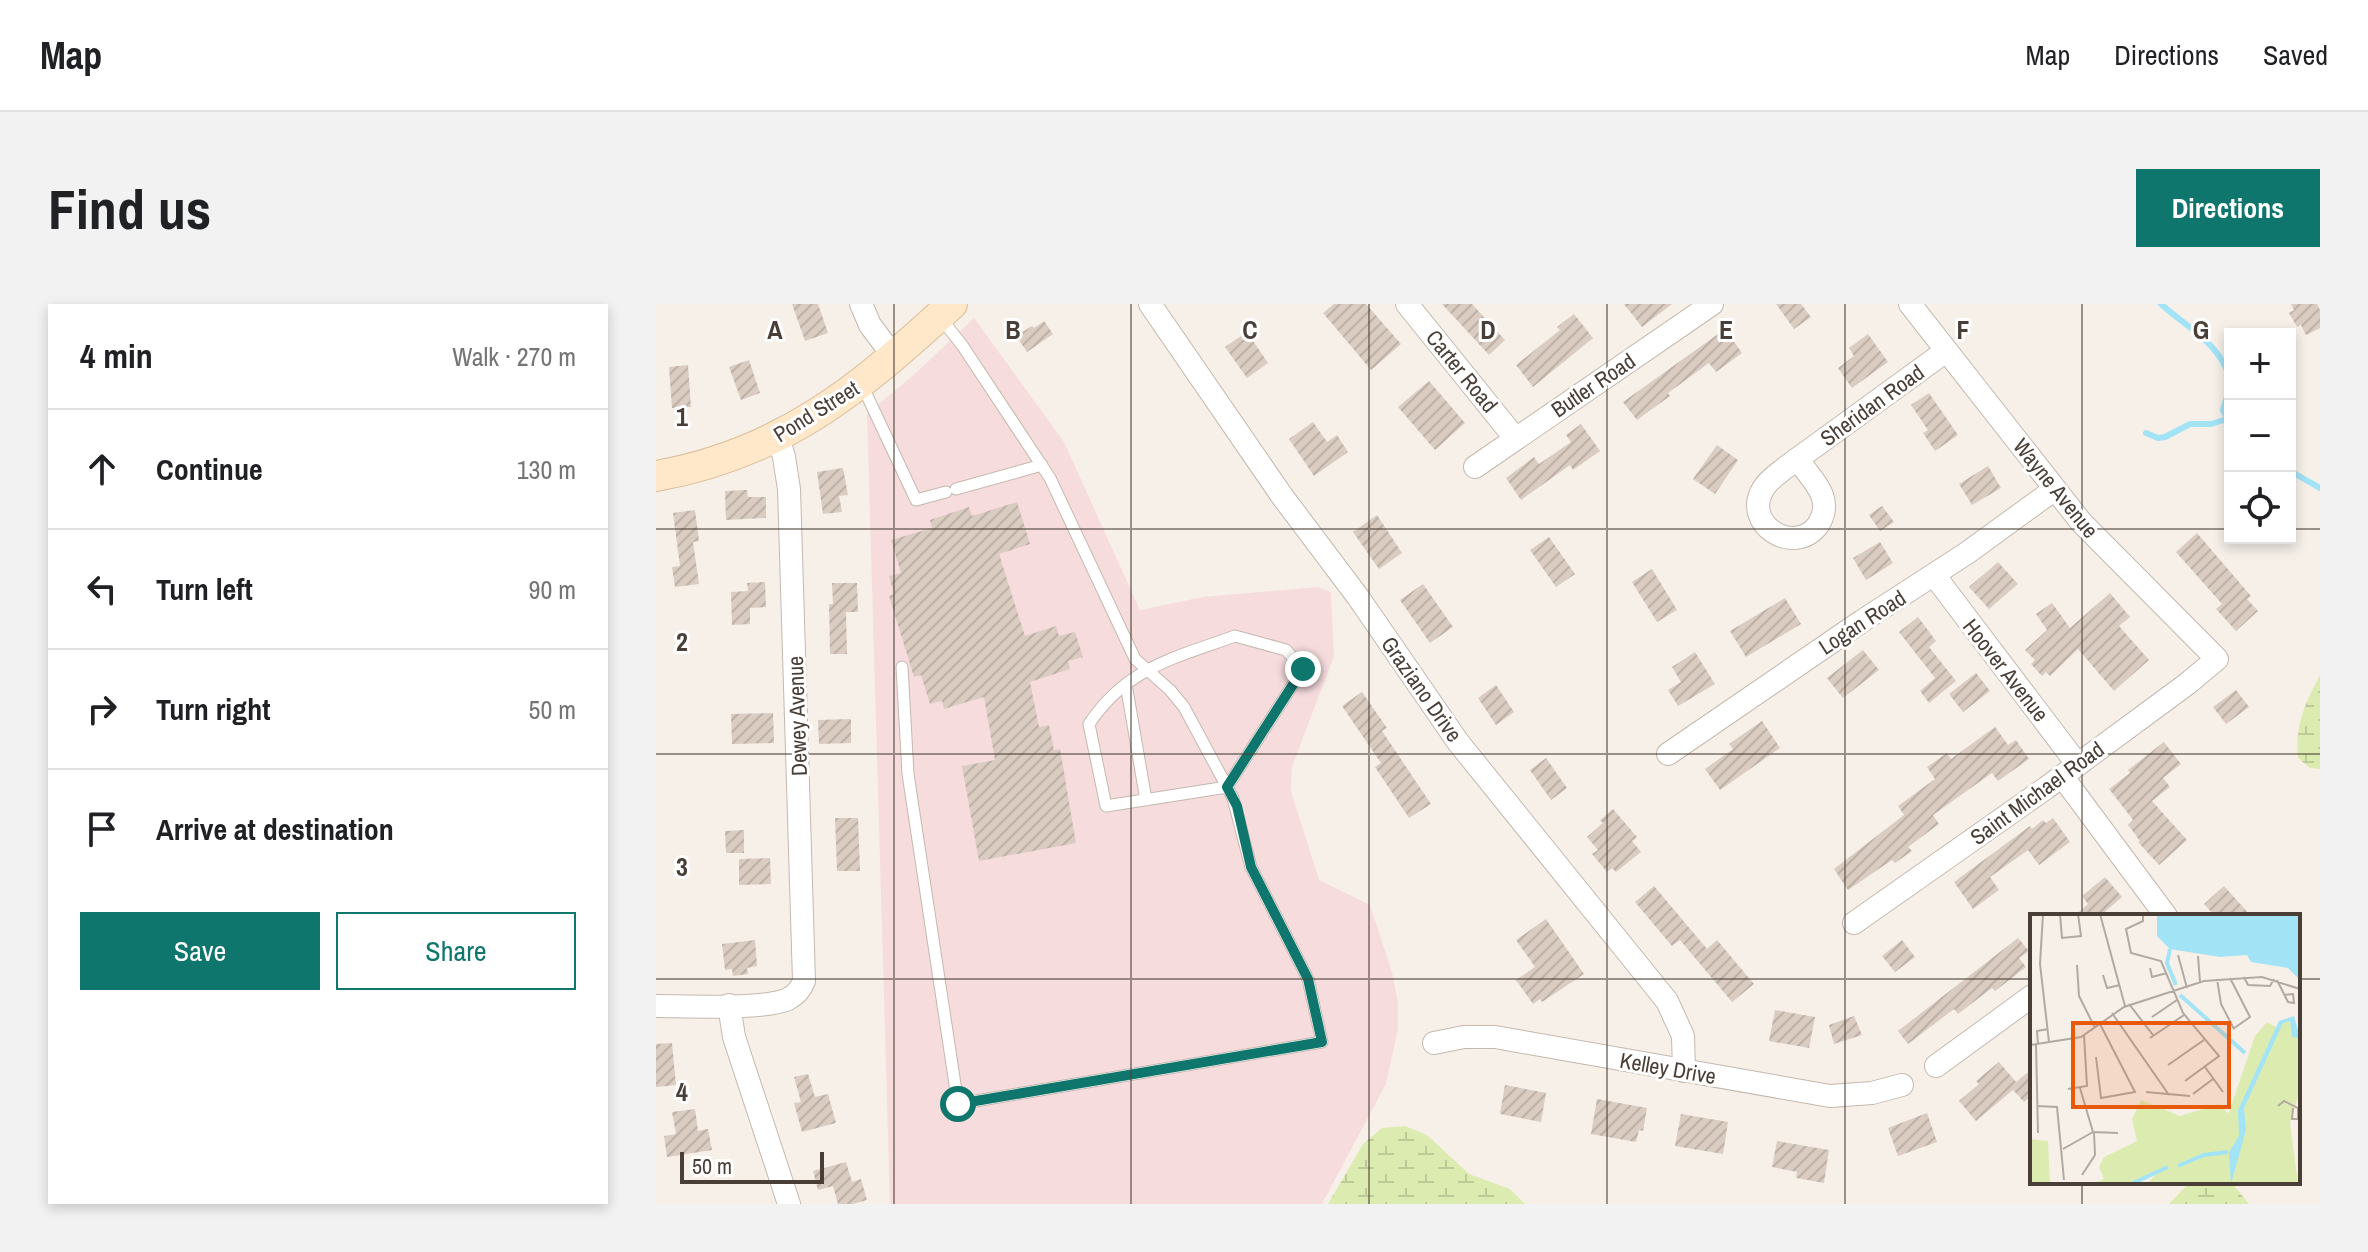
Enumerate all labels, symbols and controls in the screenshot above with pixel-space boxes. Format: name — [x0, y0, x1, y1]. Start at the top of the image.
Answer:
text: Map — [40, 30, 102, 81]
text: Map — [2026, 36, 2070, 74]
text: Directions — [2114, 36, 2219, 74]
text: Saved — [2263, 36, 2328, 74]
button: Directions — [2136, 169, 2320, 247]
text: Find us — [48, 171, 211, 246]
text: A — [767, 312, 783, 347]
text: B — [1005, 312, 1021, 347]
text: C — [1242, 312, 1258, 347]
text: D — [1480, 312, 1496, 347]
text: E — [1719, 312, 1733, 347]
text: F — [1956, 312, 1970, 347]
text: G — [2193, 312, 2209, 347]
street label: Carter Road — [1419, 323, 1505, 419]
map controls — [2224, 328, 2296, 544]
button: + — [2224, 328, 2296, 400]
text: 4 min — [80, 333, 153, 379]
text: Walk · 270 m — [452, 339, 576, 374]
street label: Butler Road — [1545, 346, 1641, 424]
street label: Sheridan Road — [1814, 357, 1930, 453]
street label: Pond Street — [768, 373, 864, 449]
text: 1 — [676, 399, 688, 434]
button: − — [2224, 400, 2296, 472]
street label: Wayne Avenue — [2006, 432, 2106, 544]
icon: ahead — [80, 447, 124, 491]
text: Continue — [156, 449, 263, 489]
text: 130 m — [517, 452, 576, 487]
button: locate — [2224, 472, 2296, 544]
icon: left — [80, 567, 124, 611]
text: Turn left — [156, 569, 253, 609]
text: 90 m — [529, 572, 576, 607]
street label: Logan Road — [1813, 583, 1911, 661]
street label: Hoover Avenue — [1956, 612, 2056, 728]
text: 2 — [676, 624, 688, 659]
street label: Graziano Drive — [1375, 630, 1469, 748]
route end — [1285, 651, 1321, 687]
street label: Dewey Avenue — [780, 655, 814, 777]
icon: right — [80, 687, 124, 731]
text: Turn right — [156, 689, 270, 729]
text: 50 m — [529, 692, 576, 727]
street label: Saint Michael Road — [1964, 734, 2110, 852]
icon: arrive — [80, 807, 124, 851]
text: Arrive at destination — [156, 809, 394, 849]
text: 3 — [676, 849, 688, 884]
button: Save — [80, 912, 320, 990]
button: Share — [336, 912, 576, 990]
inset map — [2030, 914, 2300, 1184]
street label: Kelley Drive — [1618, 1045, 1718, 1091]
text: 4 — [676, 1074, 688, 1109]
route start — [940, 1086, 976, 1122]
scale bar — [680, 1148, 824, 1184]
text: 50 m — [692, 1151, 732, 1181]

